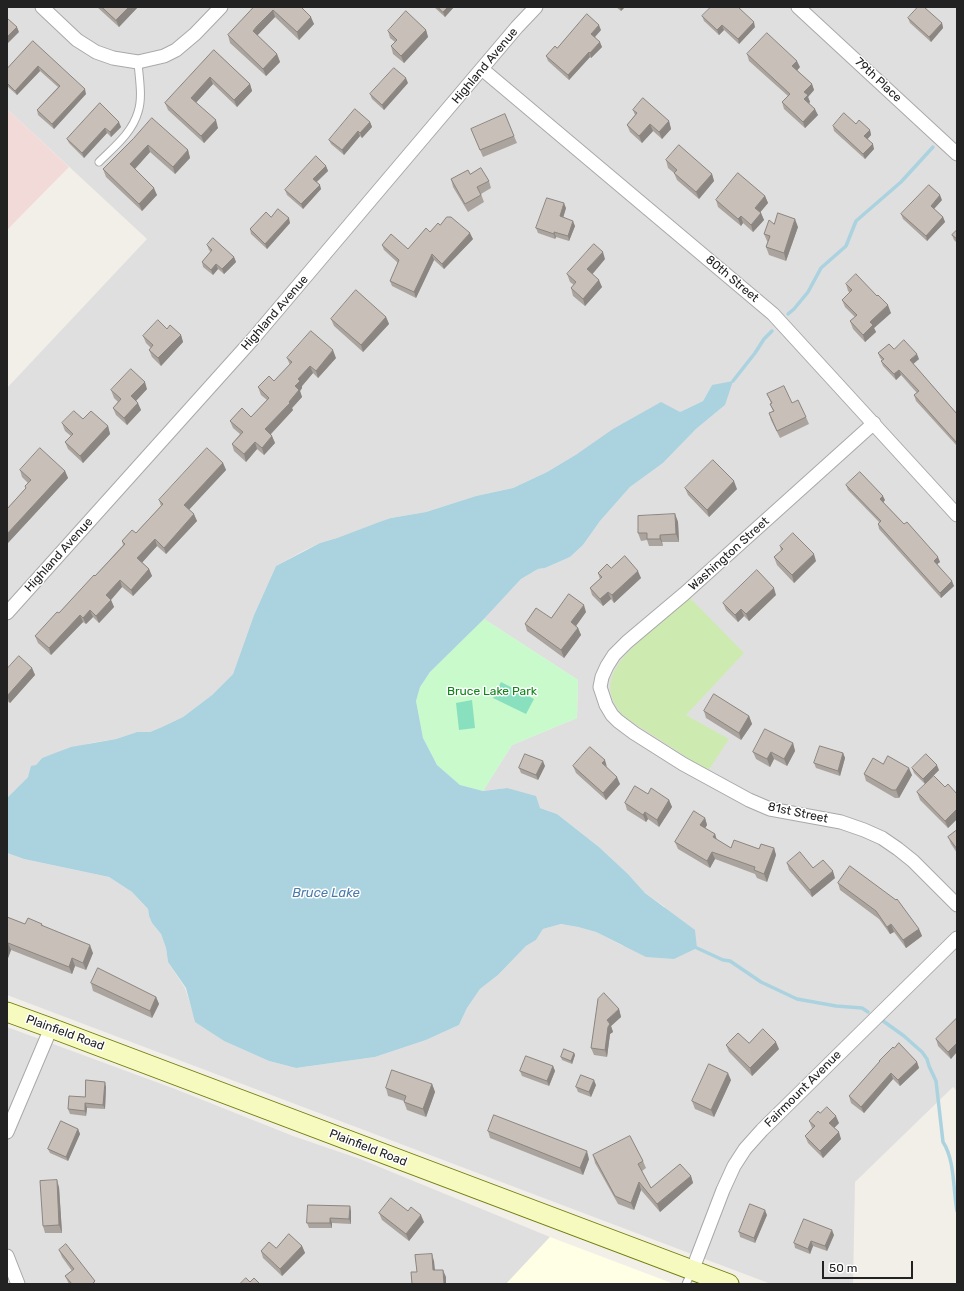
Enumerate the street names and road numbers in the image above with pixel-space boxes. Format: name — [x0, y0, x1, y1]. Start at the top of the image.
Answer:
street label: Highland Avenue — [449, 25, 521, 107]
street label: 79th Place — [852, 55, 904, 105]
street label: 80th Street — [703, 253, 761, 305]
street label: Highland Avenue — [238, 272, 312, 354]
street label: Washington Street — [686, 514, 772, 594]
street label: Highland Avenue — [22, 515, 96, 595]
street label: 81st Street — [767, 800, 829, 826]
street label: Plainfield Road — [24, 1012, 106, 1054]
street label: Fairmount Avenue — [762, 1048, 844, 1130]
street label: Plainfield Road — [327, 1127, 409, 1169]

